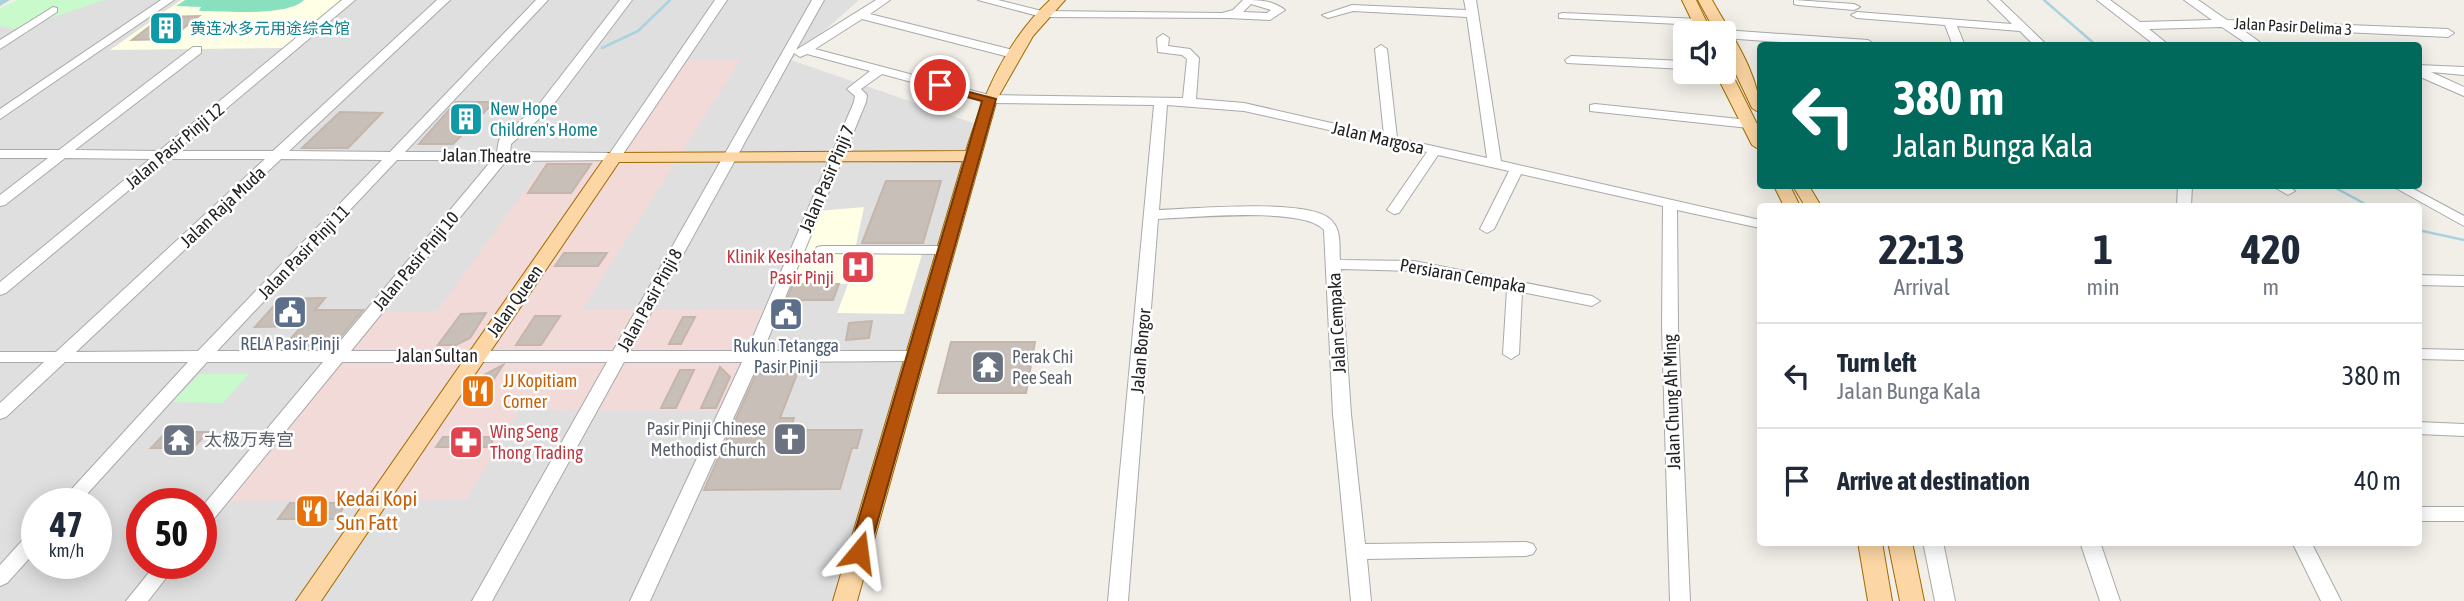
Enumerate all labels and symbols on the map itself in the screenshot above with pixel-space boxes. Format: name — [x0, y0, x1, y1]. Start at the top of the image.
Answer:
building icon: 黄连冰多元用途综合馆 — [147, 9, 185, 47]
street label: Jalan Pasir Delima 3 — [2234, 14, 2352, 38]
place label: 黄连冰多元用途综合馆 — [190, 19, 350, 37]
pin — [910, 55, 970, 115]
street label: Jalan Pasir Pinji 12 — [121, 98, 228, 193]
place label: New Hope Children's Home — [490, 98, 598, 140]
building icon: New Hope Children's Home — [447, 100, 485, 138]
street label: Jalan Margosa — [1330, 117, 1426, 158]
street label: Jalan Pasir Pinji 7 — [795, 122, 858, 235]
street label: Jalan Theatre — [441, 144, 531, 167]
street label: Jalan Raja Muda — [176, 162, 269, 251]
street label: Jalan Pasir Pinji 11 — [254, 200, 354, 303]
street label: Jalan Pasir Pinji 10 — [368, 207, 463, 314]
street label: Jalan Pasir Pinji 8 — [613, 245, 686, 355]
place label: Klinik Kesihatan Pasir Pinji — [727, 246, 834, 288]
hospital icon: Klinik Kesihatan Pasir Pinji — [839, 248, 877, 286]
street label: Persiaran Cempaka — [1398, 254, 1528, 297]
street label: Jalan Queen — [482, 261, 547, 341]
street label: Jalan Cempaka — [1323, 272, 1350, 374]
public building icon: RELA Pasir Pinji — [271, 293, 309, 331]
public building icon: Rukun Tetangga Pasir Pinji — [767, 295, 805, 333]
street label: Jalan Bongor — [1126, 307, 1155, 394]
place label: RELA Pasir Pinji — [240, 333, 340, 354]
street label: Jalan Chung Ah Ming — [1659, 334, 1684, 470]
place label: Rukun Tetangga Pasir Pinji — [733, 335, 839, 377]
street label: Jalan Sultan — [396, 345, 478, 366]
place label: Perak Chi Pee Seah — [1012, 346, 1074, 388]
temple icon: Perak Chi Pee Seah — [969, 348, 1007, 386]
place label: JJ Kopitiam Corner — [503, 370, 577, 412]
restaurant icon: JJ Kopitiam Corner — [459, 372, 497, 410]
place label: Pasir Pinji Chinese Methodist Church — [646, 418, 766, 460]
church icon: Pasir Pinji Chinese Methodist Church — [771, 420, 809, 458]
temple icon: 太极万寿宫 — [160, 421, 198, 459]
place label: Wing Seng Thong Trading — [490, 421, 583, 463]
pharmacy icon: Wing Seng Thong Trading — [447, 423, 485, 461]
place label: 太极万寿宫 — [204, 429, 294, 450]
place label: Kedai Kopi Sun Fatt — [336, 486, 417, 534]
speed limit sign: 50 — [126, 488, 217, 579]
restaurant icon: Kedai Kopi Sun Fatt — [293, 492, 331, 530]
position arrow — [822, 515, 896, 589]

